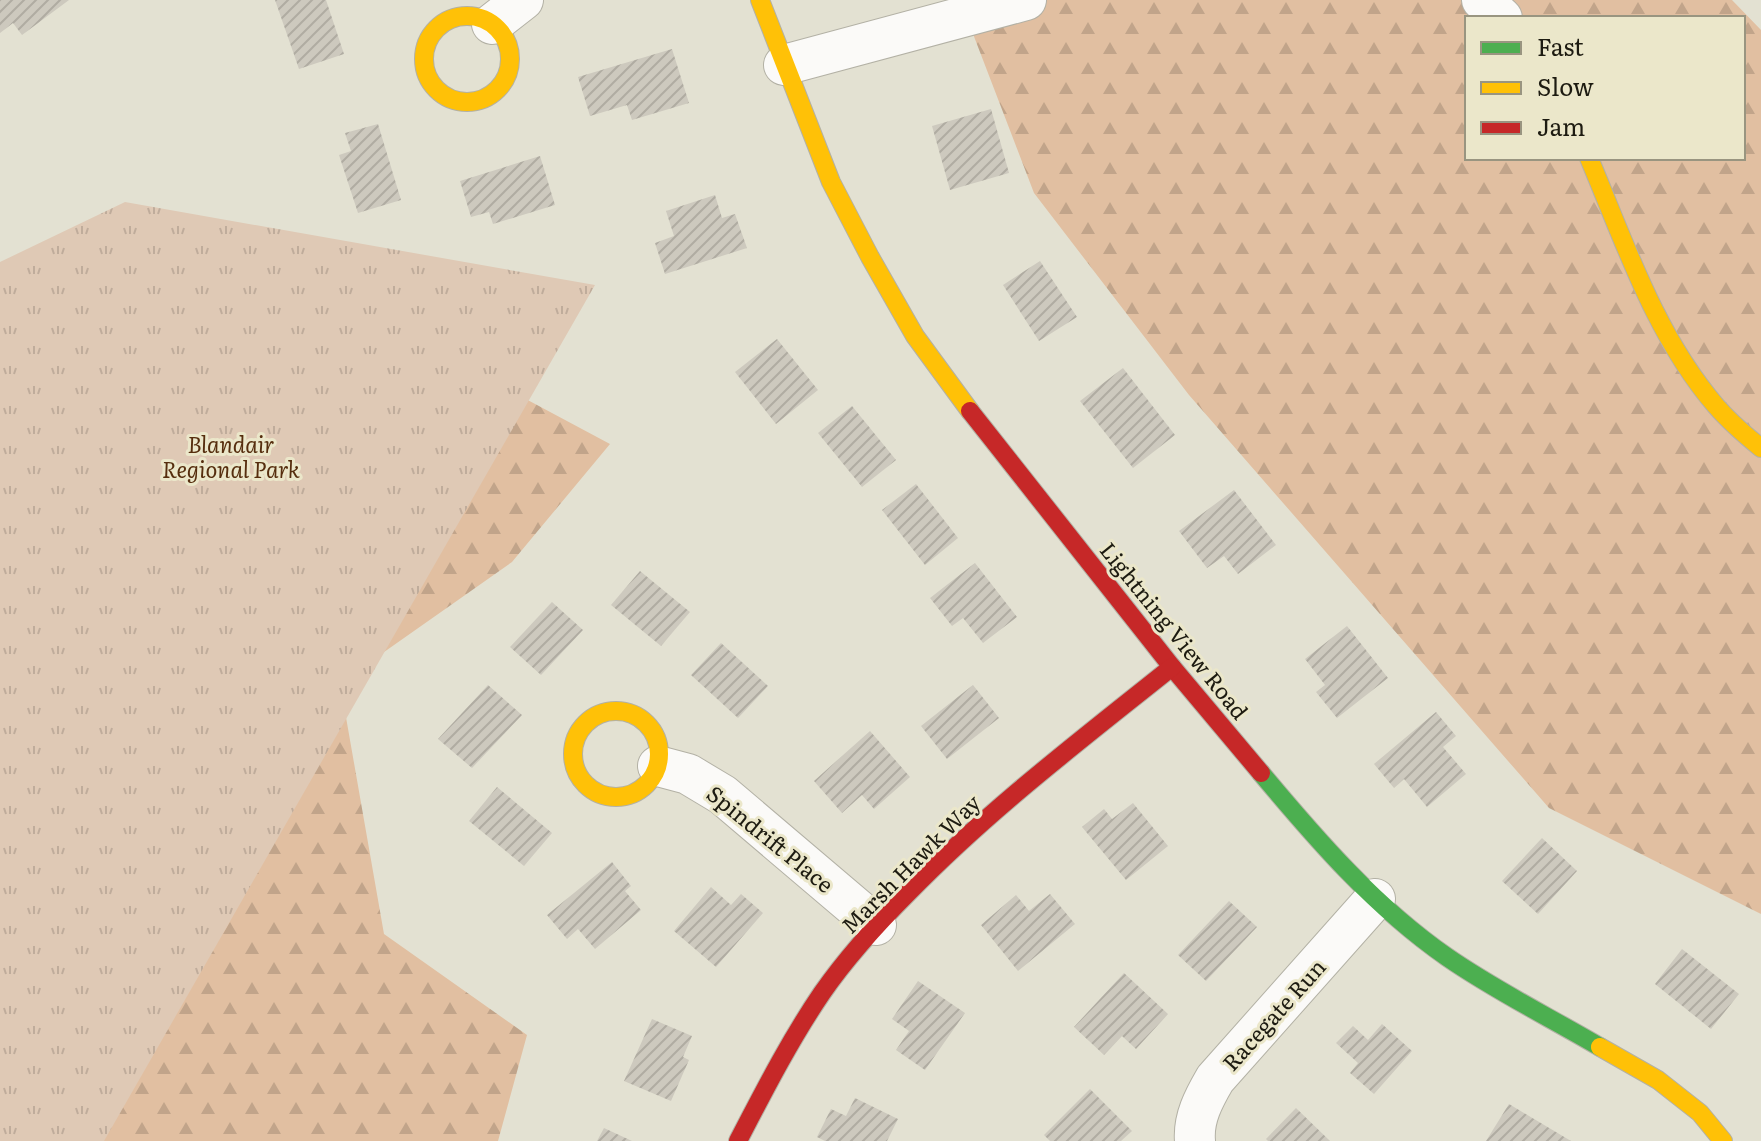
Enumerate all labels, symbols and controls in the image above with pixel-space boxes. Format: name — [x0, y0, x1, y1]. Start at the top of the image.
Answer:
legend — [1465, 16, 1745, 160]
text: Fast — [1537, 28, 1584, 63]
text: Slow — [1537, 68, 1594, 103]
text: Jam — [1537, 108, 1585, 143]
park label: Blandair Regional Park — [162, 427, 300, 485]
street label: Lightning View Road — [1093, 534, 1257, 726]
street label: Spindrift Place — [700, 776, 842, 900]
street label: Marsh Hawk Way — [833, 786, 987, 940]
street label: Racegate Run — [1214, 951, 1332, 1077]

